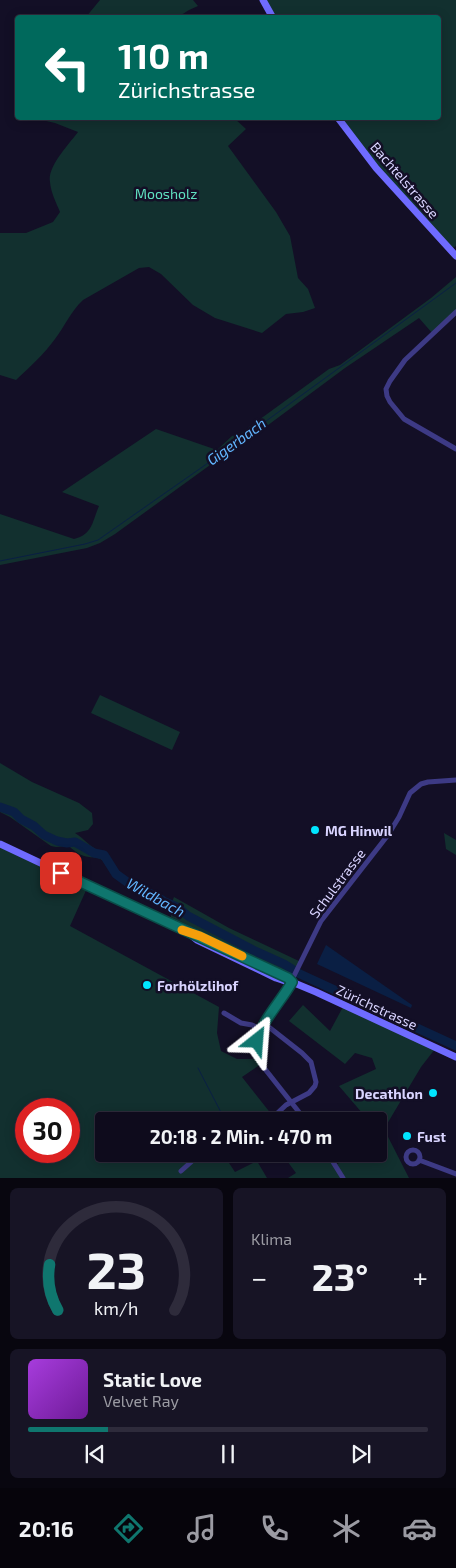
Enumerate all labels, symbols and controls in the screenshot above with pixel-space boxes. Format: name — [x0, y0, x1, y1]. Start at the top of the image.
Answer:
text: 110 m — [118, 34, 209, 76]
icon: left — [35, 35, 100, 100]
text: Zürichstrasse — [118, 76, 255, 102]
street label: Bachtelstrasse — [367, 138, 443, 222]
park label: Moosholz — [135, 185, 197, 202]
water label: Gigerbach — [203, 413, 269, 469]
place label: MG Hinwil — [325, 822, 393, 839]
marker: MG Hinwil — [309, 824, 321, 836]
street label: Schulstrasse — [305, 845, 369, 921]
pin — [40, 852, 82, 894]
icon: arrive — [47, 859, 75, 887]
water label: Wildbach — [124, 874, 188, 920]
place label: Forhölzlihof — [157, 977, 239, 994]
marker: Forhölzlihof — [141, 979, 153, 991]
street label: Zürichstrasse — [334, 981, 420, 1033]
position arrow — [230, 1014, 282, 1066]
place label: Decathlon — [355, 1085, 423, 1102]
marker: Decathlon — [427, 1087, 439, 1099]
speed limit sign: 30 — [15, 1098, 80, 1163]
text: 20:18 · 2 Min. · 470 m — [150, 1125, 332, 1148]
place label: Fust — [417, 1128, 446, 1145]
marker: Fust — [401, 1130, 413, 1142]
text: Klima — [251, 1229, 292, 1248]
text: 23 — [87, 1237, 146, 1299]
text: 23° — [312, 1253, 368, 1299]
text: − — [251, 1260, 267, 1294]
text: + — [413, 1260, 428, 1294]
text: km/h — [94, 1297, 139, 1319]
text: Static Love — [103, 1368, 202, 1391]
text: Velvet Ray — [103, 1391, 179, 1410]
icon: previous — [81, 1440, 109, 1468]
icon: pause — [214, 1440, 242, 1468]
icon: next — [347, 1440, 375, 1468]
icon: directions — [111, 1511, 146, 1546]
icon: music — [184, 1511, 219, 1546]
icon: phone — [257, 1511, 292, 1546]
icon: climate — [329, 1511, 364, 1546]
icon: car — [402, 1511, 437, 1546]
text: 20:16 — [19, 1515, 74, 1541]

